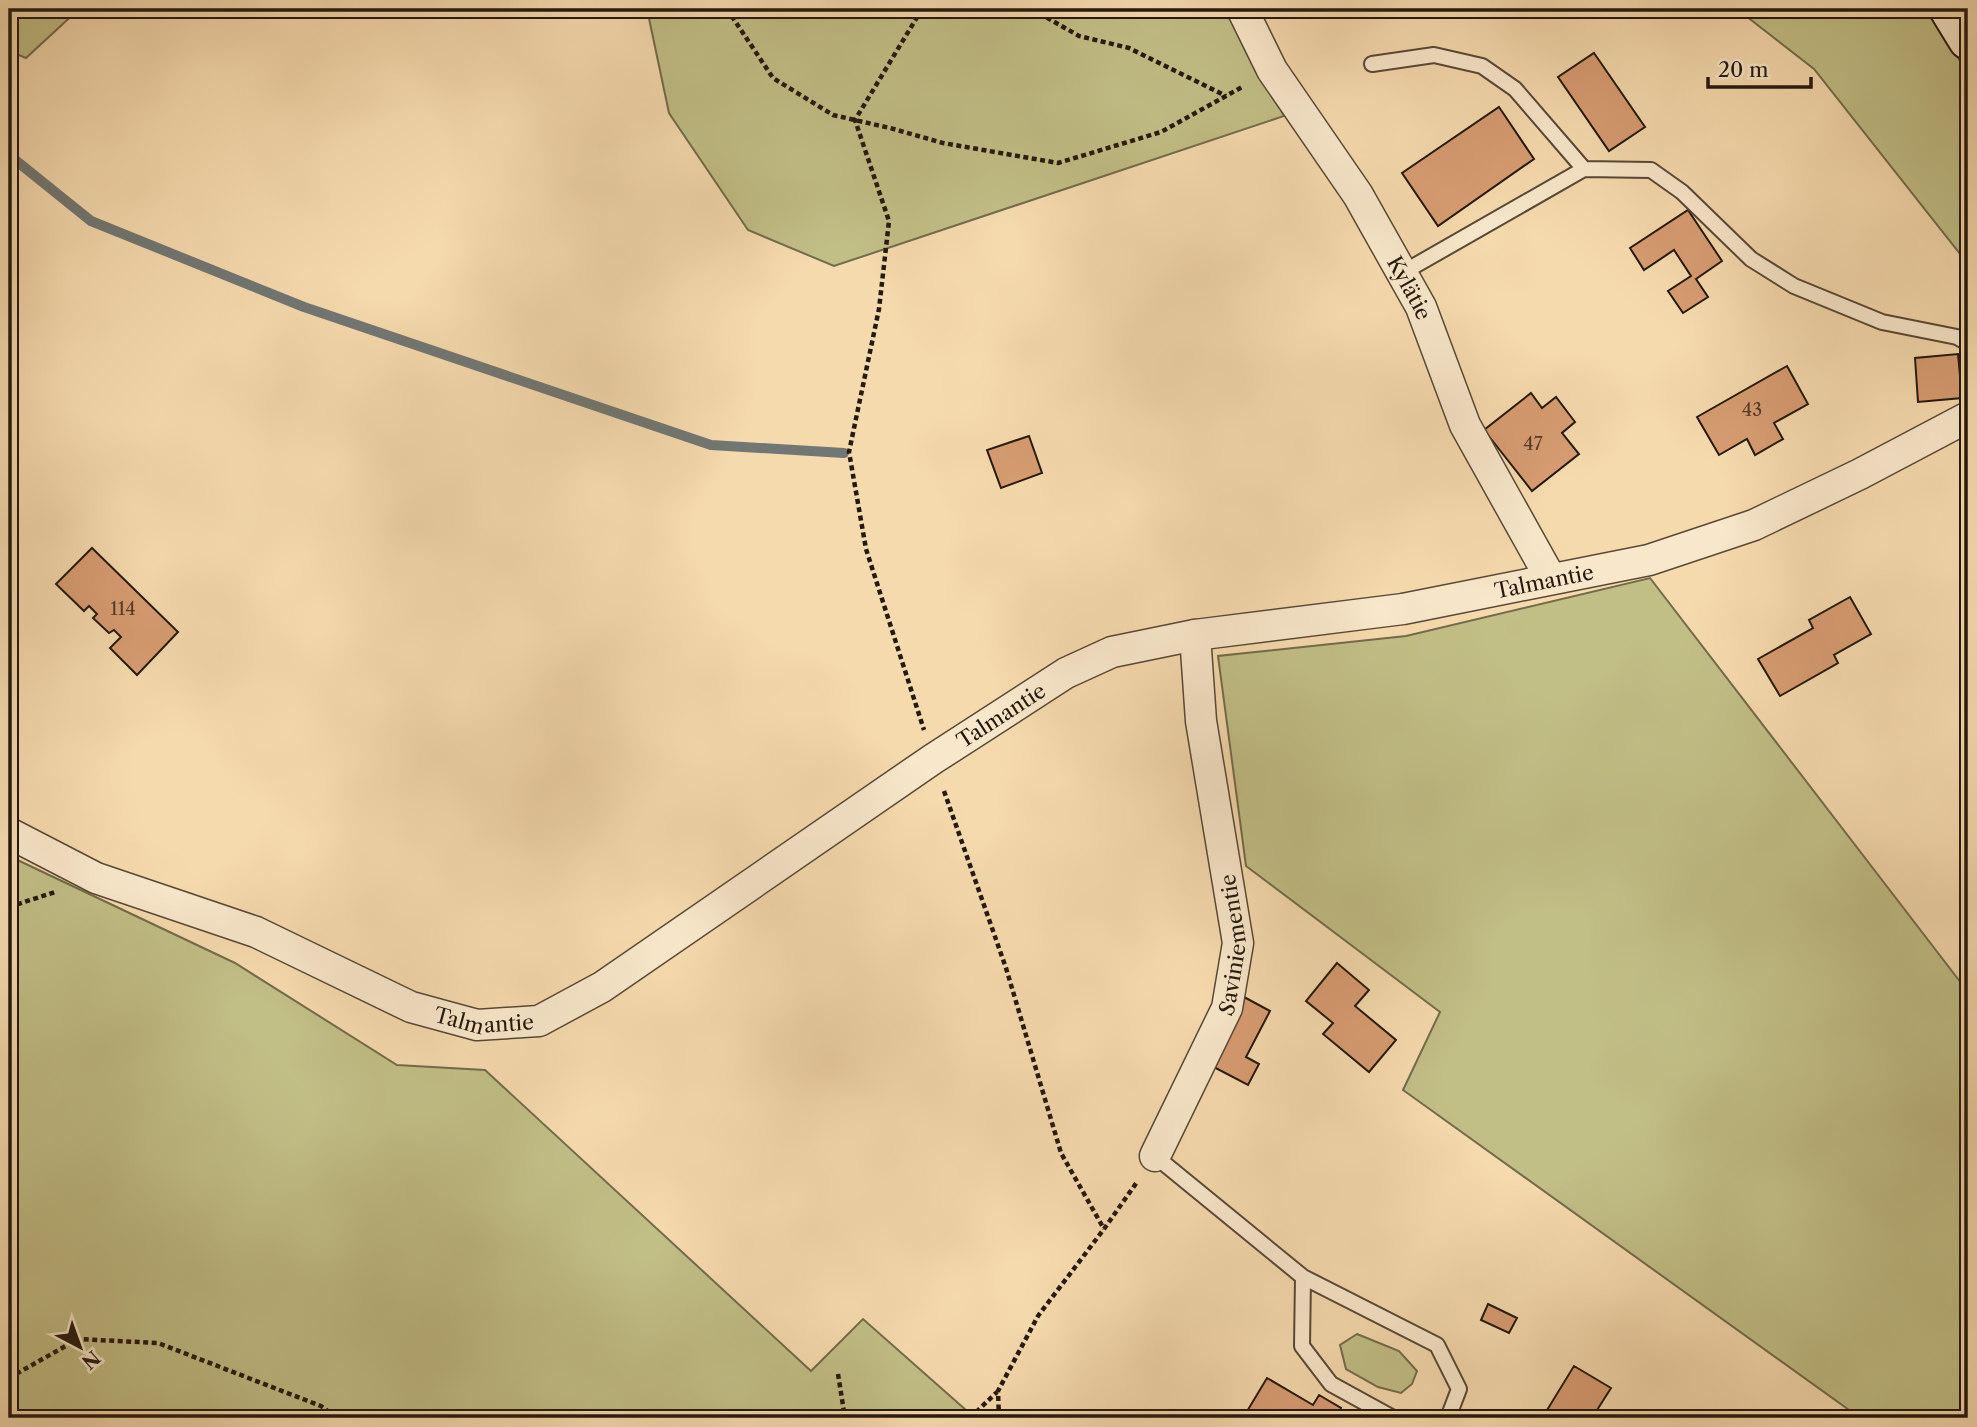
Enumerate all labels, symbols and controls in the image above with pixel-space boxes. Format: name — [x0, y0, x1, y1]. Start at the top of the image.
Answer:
scale bar — [1708, 46, 1811, 90]
text: 20 m — [1718, 57, 1769, 82]
street label: Kylätie — [1382, 251, 1437, 323]
house number: 43 — [1742, 399, 1762, 421]
house number: 47 — [1523, 433, 1543, 455]
street label: Talmantie — [1492, 559, 1596, 603]
house number: 114 — [110, 598, 136, 620]
street label: Talmantie — [952, 677, 1050, 753]
street label: Saviniementie — [1213, 872, 1250, 1019]
street label: Talmantie — [432, 1001, 535, 1039]
north arrow — [46, 1312, 116, 1382]
text: N — [77, 1345, 105, 1374]

